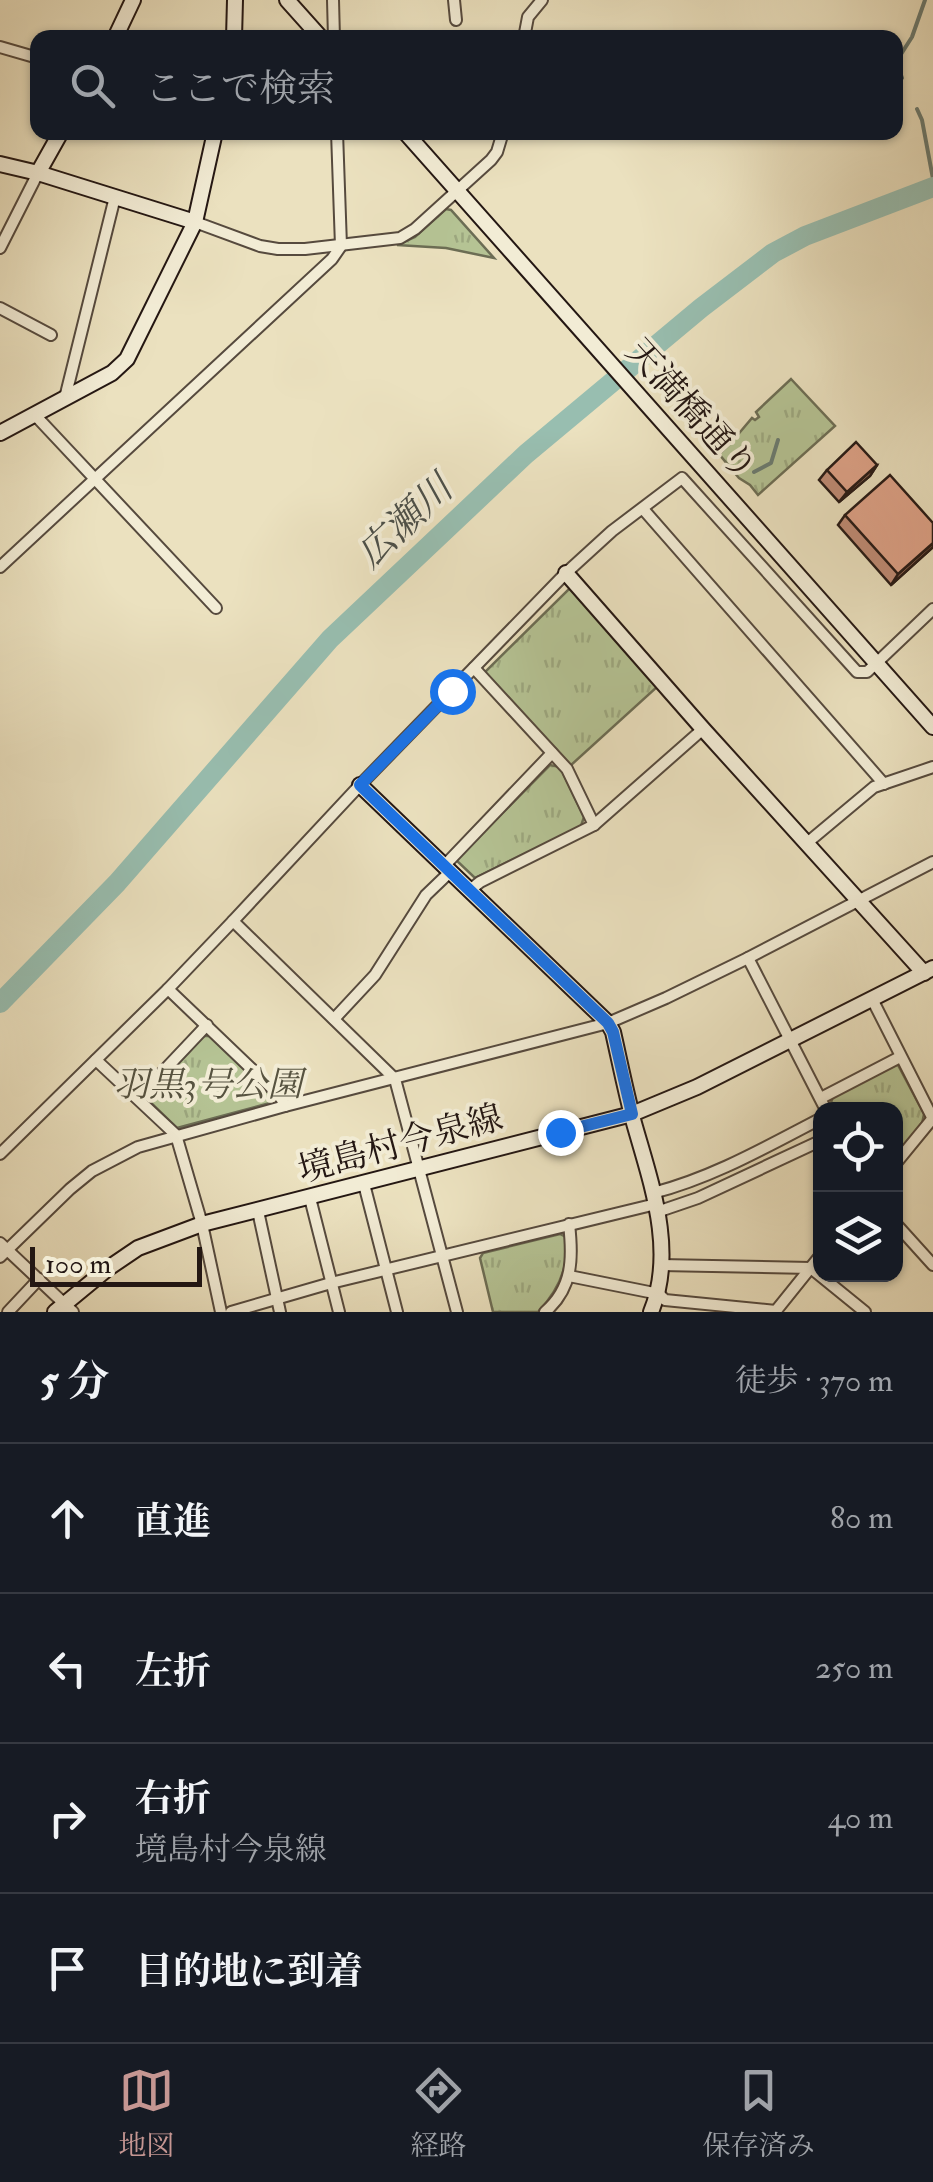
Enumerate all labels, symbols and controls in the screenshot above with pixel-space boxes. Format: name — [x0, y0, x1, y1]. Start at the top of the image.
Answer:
search box — [30, 30, 903, 140]
icon: search — [65, 58, 120, 113]
text: ここで検索 — [145, 65, 335, 113]
street label: 天満橋通り — [616, 330, 766, 489]
water label: 広瀬川 — [347, 463, 466, 578]
route start — [430, 669, 476, 715]
park label: 羽黒3号公園 — [114, 1063, 307, 1107]
street label: 境島村今泉線 — [293, 1096, 507, 1192]
map controls — [813, 1102, 903, 1282]
button: locate — [813, 1102, 903, 1192]
route end — [538, 1110, 584, 1156]
button: layers — [813, 1192, 903, 1282]
scale bar — [30, 1242, 202, 1286]
text: 100 m — [45, 1247, 111, 1282]
text: 5 分 — [40, 1356, 109, 1408]
text: 徒歩 · 370 m — [734, 1361, 893, 1401]
icon: ahead — [40, 1491, 95, 1546]
text: 直進 — [135, 1498, 211, 1546]
text: 80 m — [830, 1498, 893, 1538]
icon: left — [40, 1641, 95, 1696]
text: 左折 — [135, 1648, 211, 1696]
text: 250 m — [815, 1648, 893, 1688]
text: 右折 — [135, 1775, 211, 1823]
icon: right — [40, 1791, 95, 1846]
text: 40 m — [828, 1798, 893, 1838]
text: 境島村今泉線 — [135, 1830, 327, 1870]
icon: arrive — [40, 1941, 95, 1996]
text: 目的地に到着 — [135, 1948, 363, 1996]
tab: 地図 — [118, 2063, 174, 2164]
tab: 経路 — [410, 2063, 467, 2164]
tab: 保存済み — [703, 2063, 815, 2164]

